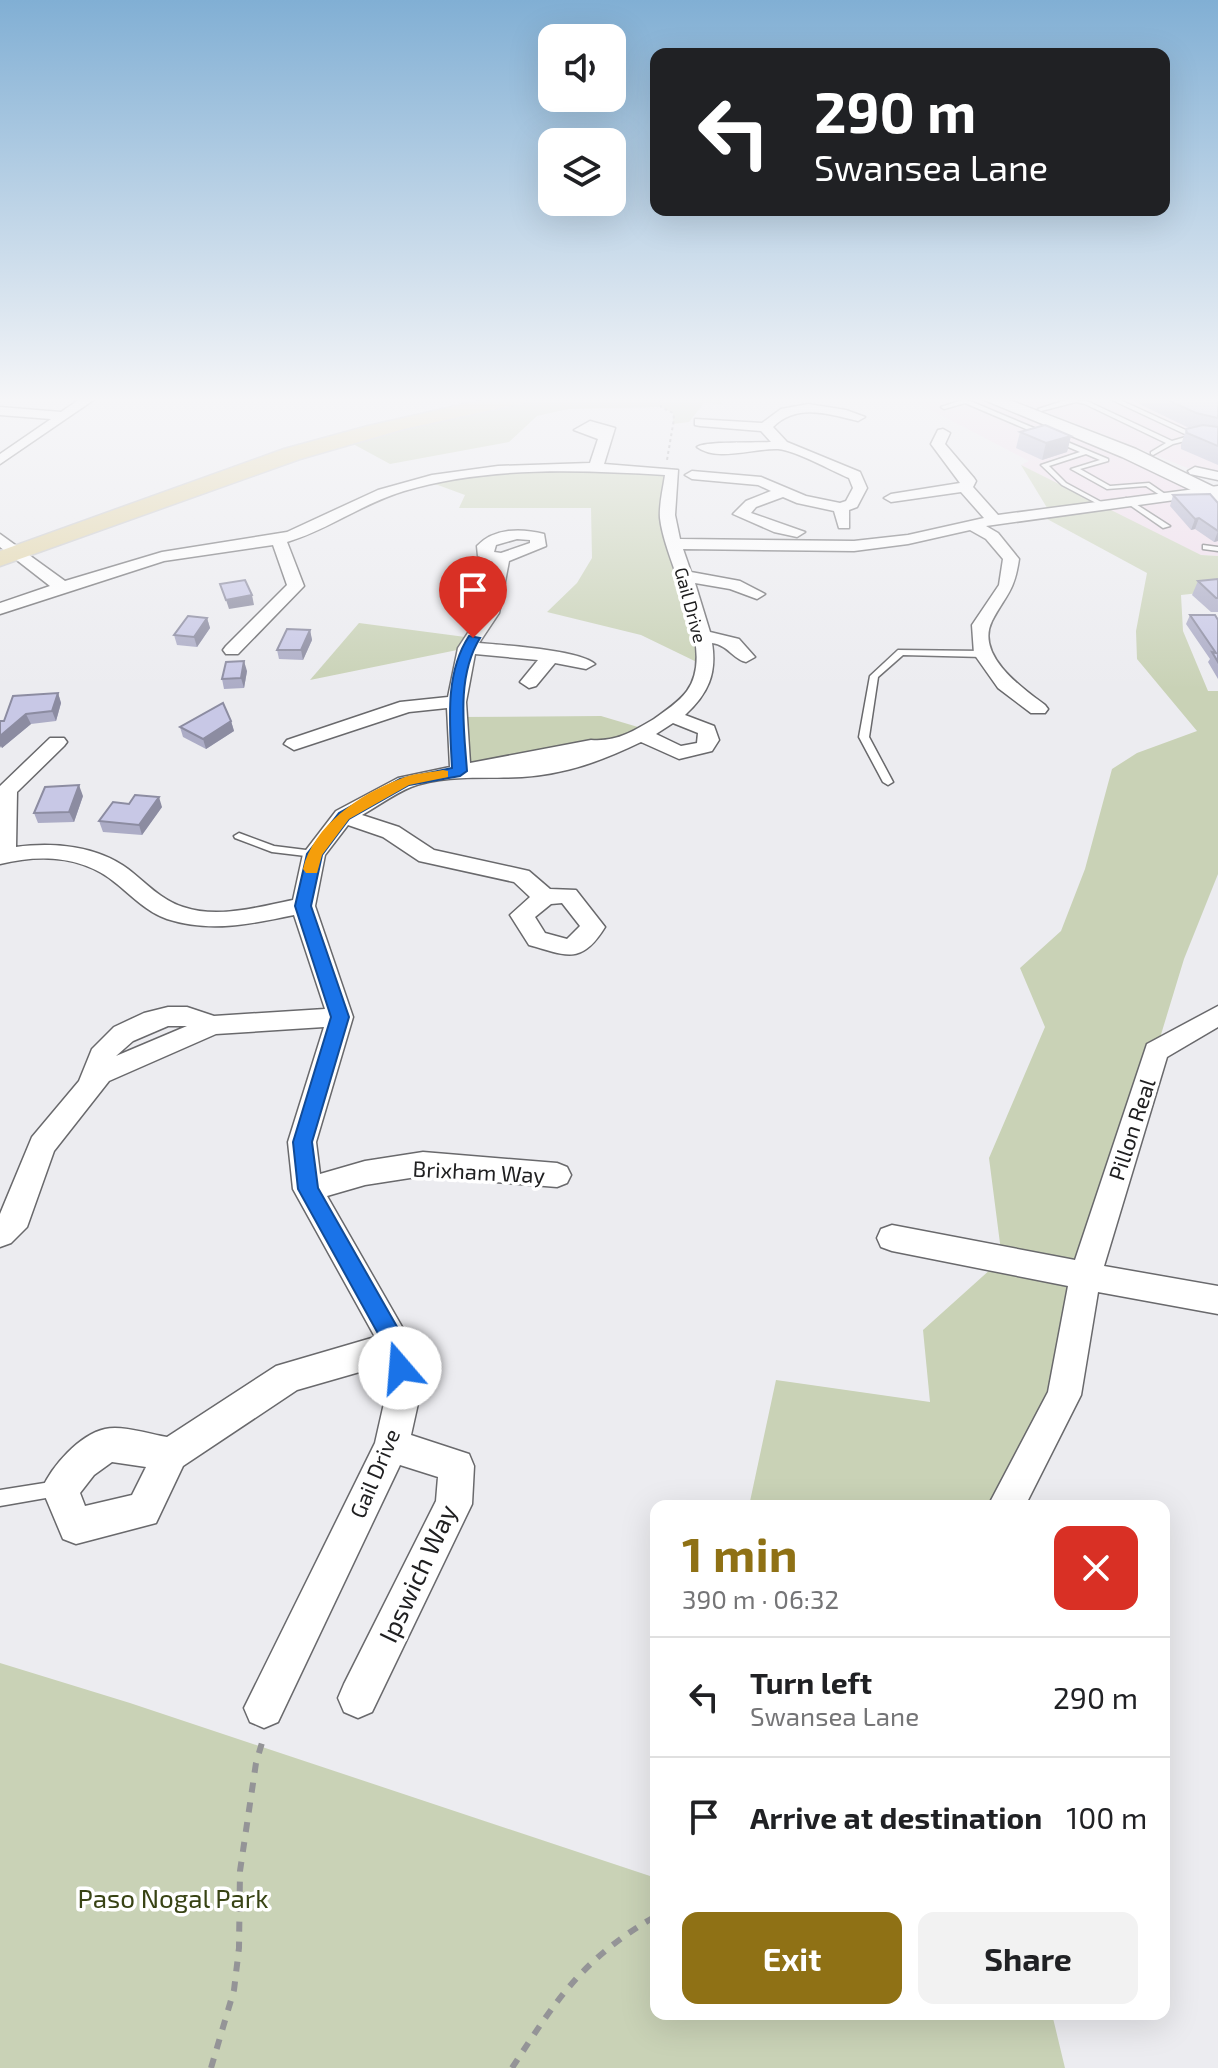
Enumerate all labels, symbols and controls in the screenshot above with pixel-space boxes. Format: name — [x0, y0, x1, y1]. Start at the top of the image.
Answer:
map controls — [538, 24, 626, 216]
button: sound — [538, 24, 626, 112]
text: 290 m — [814, 77, 976, 144]
icon: left — [682, 80, 786, 184]
button: layers — [538, 128, 626, 216]
text: Swansea Lane — [814, 145, 1048, 188]
pin — [439, 556, 507, 638]
street label: Gail Drive — [670, 565, 712, 645]
icon: arrive — [451, 568, 495, 612]
street label: Pillon Real — [1102, 1074, 1160, 1183]
street label: Brixham Way — [412, 1155, 546, 1187]
position arrow — [358, 1326, 442, 1410]
street label: Gail Drive — [344, 1424, 404, 1522]
street label: Ipswich Way — [372, 1499, 463, 1647]
text: 1 min — [682, 1524, 798, 1582]
button: close — [1054, 1526, 1138, 1610]
text: 390 m · 06:32 — [682, 1583, 839, 1614]
text: Turn left — [750, 1664, 872, 1700]
icon: left — [682, 1675, 726, 1719]
text: 290 m — [1053, 1679, 1138, 1715]
text: Swansea Lane — [750, 1700, 919, 1731]
icon: arrive — [682, 1795, 726, 1839]
text: Arrive at destination — [750, 1799, 1042, 1835]
text: 100 m — [1066, 1799, 1147, 1835]
park label: Paso Nogal Park — [77, 1882, 269, 1913]
button: Exit — [682, 1912, 902, 2004]
button: Share — [918, 1912, 1138, 2004]

